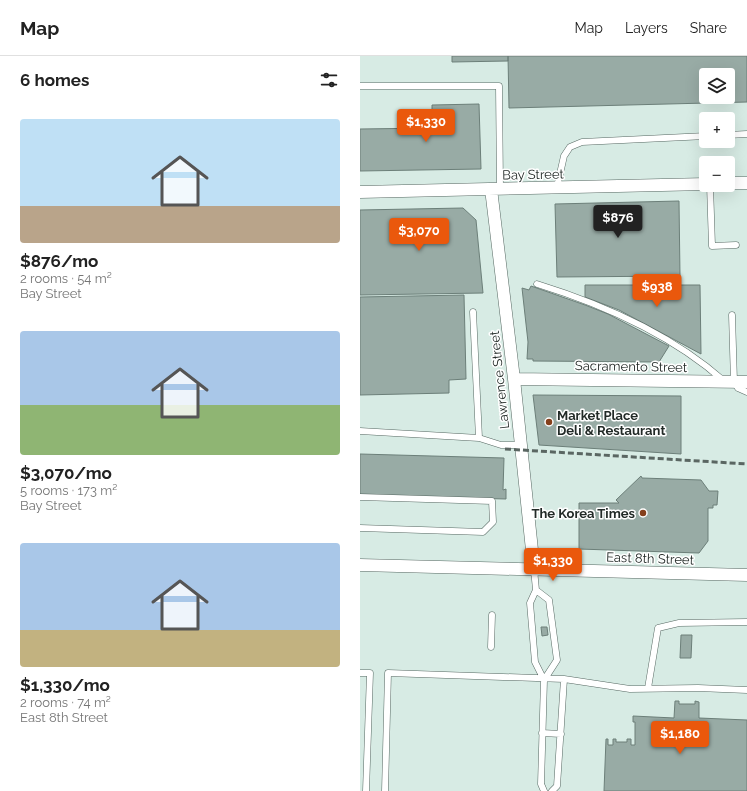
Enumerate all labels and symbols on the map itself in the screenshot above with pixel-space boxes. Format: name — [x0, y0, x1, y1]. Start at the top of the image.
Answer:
pin: $1,330 — [393, 109, 459, 143]
street label: Bay Street — [502, 166, 565, 183]
pin: $876 — [594, 205, 642, 239]
pin: $3,070 — [386, 218, 452, 252]
pin: $938 — [633, 274, 681, 308]
street label: Lawrence Street — [487, 329, 512, 430]
street label: Sacramento Street — [575, 358, 688, 375]
place label: Market Place Deli & Restaurant — [557, 408, 665, 438]
marker: Market Place Deli & Restaurant — [544, 417, 554, 427]
place label: The Korea Times — [531, 506, 636, 521]
marker: The Korea Times — [638, 508, 648, 518]
pin: $1,330 — [520, 548, 586, 582]
street label: East 8th Street — [606, 549, 695, 568]
pin: $1,180 — [647, 721, 713, 755]

